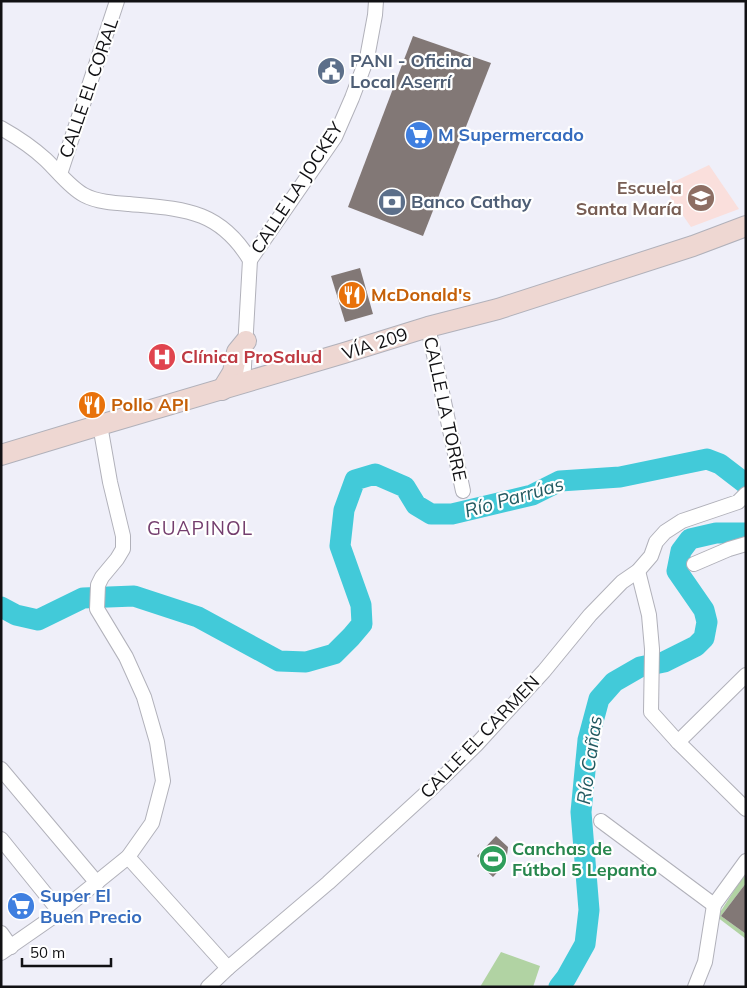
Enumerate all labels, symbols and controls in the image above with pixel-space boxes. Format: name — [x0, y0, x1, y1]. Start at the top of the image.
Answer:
street label: CALLE EL CORAL — [54, 15, 123, 161]
place label: PANI - Oficina Local Aserrí — [350, 49, 472, 93]
public building icon: PANI - Oficina Local Aserrí — [316, 56, 346, 86]
street label: CALLE LA JOCKEY — [245, 117, 348, 258]
supermarket icon: M Supermercado — [404, 120, 434, 150]
place label: M Supermercado — [438, 123, 584, 146]
place label: Escuela Santa María — [576, 176, 682, 220]
school or university icon: Escuela Santa María — [686, 183, 716, 213]
bank icon: Banco Cathay — [377, 187, 407, 217]
place label: Banco Cathay — [411, 190, 532, 213]
restaurant icon: McDonald's — [337, 280, 367, 310]
place label: McDonald's — [371, 283, 471, 306]
street label: VÍA 209 — [339, 322, 411, 365]
street label: CALLE LA TORRE — [419, 335, 472, 483]
hospital icon: Clínica ProSalud — [147, 342, 177, 372]
place label: Clínica ProSalud — [181, 345, 322, 368]
restaurant icon: Pollo API — [77, 390, 107, 420]
place label: Pollo API — [111, 393, 189, 416]
water label: Río Parrúas — [461, 471, 567, 523]
district label: GUAPINOL — [147, 516, 253, 540]
street label: CALLE EL CARMEN — [415, 670, 544, 803]
water label: Río Cañas — [571, 714, 607, 806]
place label: Canchas de Fútbol 5 Lepanto — [512, 837, 657, 881]
sports icon: Canchas de Fútbol 5 Lepanto — [478, 844, 508, 874]
place label: Super El Buen Precio — [40, 884, 142, 928]
supermarket icon: Super El Buen Precio — [6, 891, 36, 921]
scale bar — [22, 936, 111, 968]
text: 50 m — [30, 943, 65, 962]

